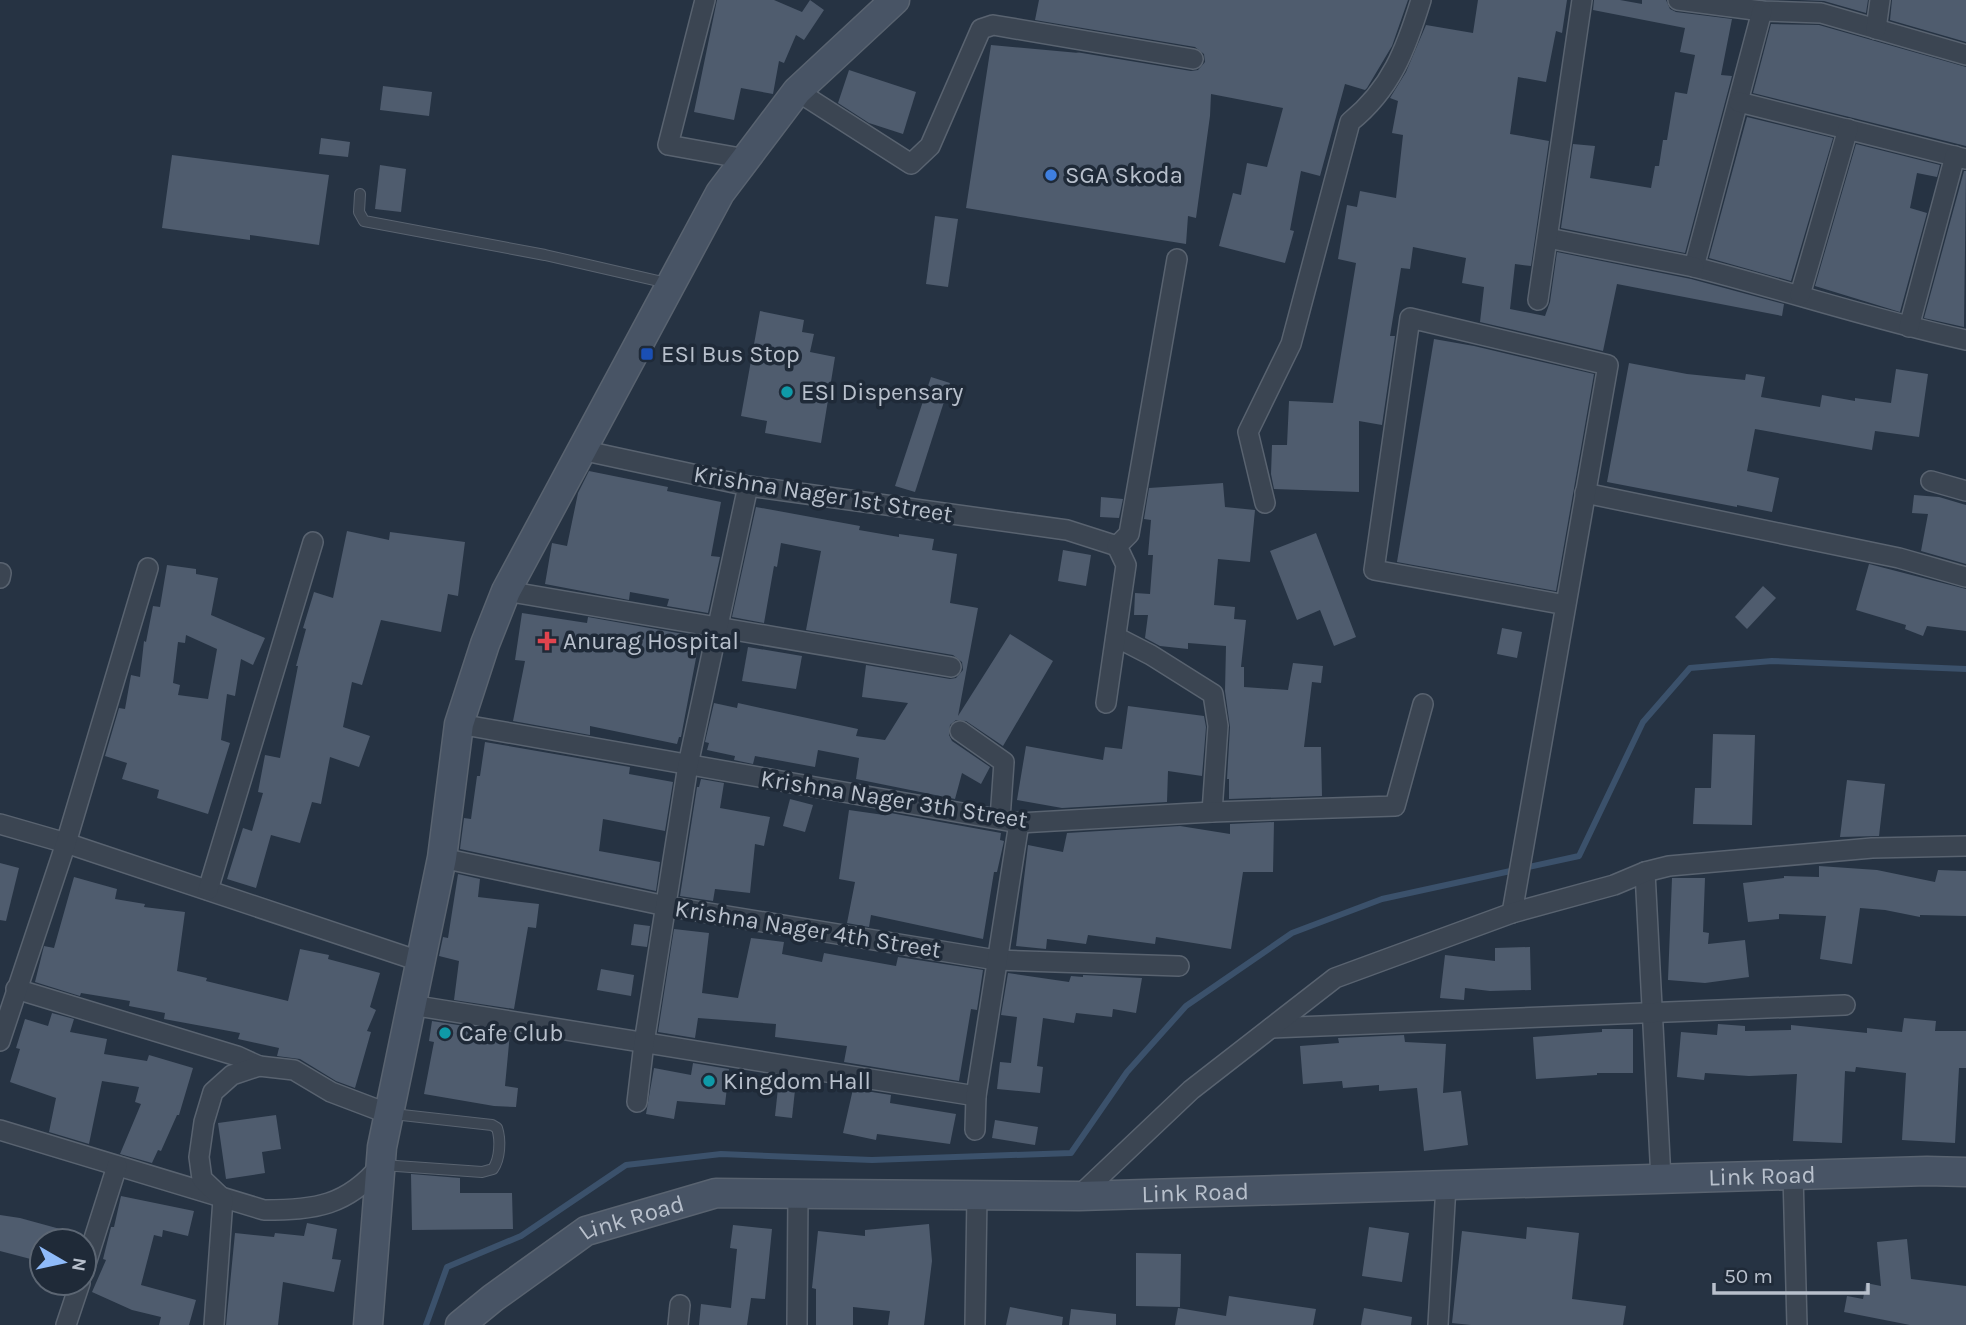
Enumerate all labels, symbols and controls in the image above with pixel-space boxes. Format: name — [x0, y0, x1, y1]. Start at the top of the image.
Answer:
place label: SGA Skoda — [1065, 161, 1183, 189]
marker: SGA Skoda — [1043, 167, 1059, 183]
place label: ESI Bus Stop — [661, 340, 800, 368]
marker: ESI Bus Stop — [639, 346, 655, 362]
place label: ESI Dispensary — [801, 378, 964, 406]
marker: ESI Dispensary — [779, 384, 795, 400]
street label: Krishna Nager 1st Street — [691, 460, 955, 528]
place label: Anurag Hospital — [563, 627, 739, 655]
marker: Anurag Hospital — [537, 631, 557, 651]
street label: Krishna Nager 3th Street — [758, 764, 1030, 834]
street label: Krishna Nager 4th Street — [673, 894, 943, 964]
place label: Cafe Club — [459, 1019, 563, 1047]
marker: Cafe Club — [437, 1025, 453, 1041]
place label: Kingdom Hall — [723, 1067, 871, 1095]
marker: Kingdom Hall — [701, 1073, 717, 1089]
street label: Link Road — [1708, 1160, 1816, 1191]
street label: Link Road — [1141, 1177, 1249, 1208]
street label: Link Road — [573, 1189, 687, 1246]
north arrow — [28, 1227, 98, 1297]
scale bar — [1714, 1252, 1868, 1296]
text: N — [67, 1256, 91, 1273]
text: 50 m — [1724, 1264, 1773, 1288]

